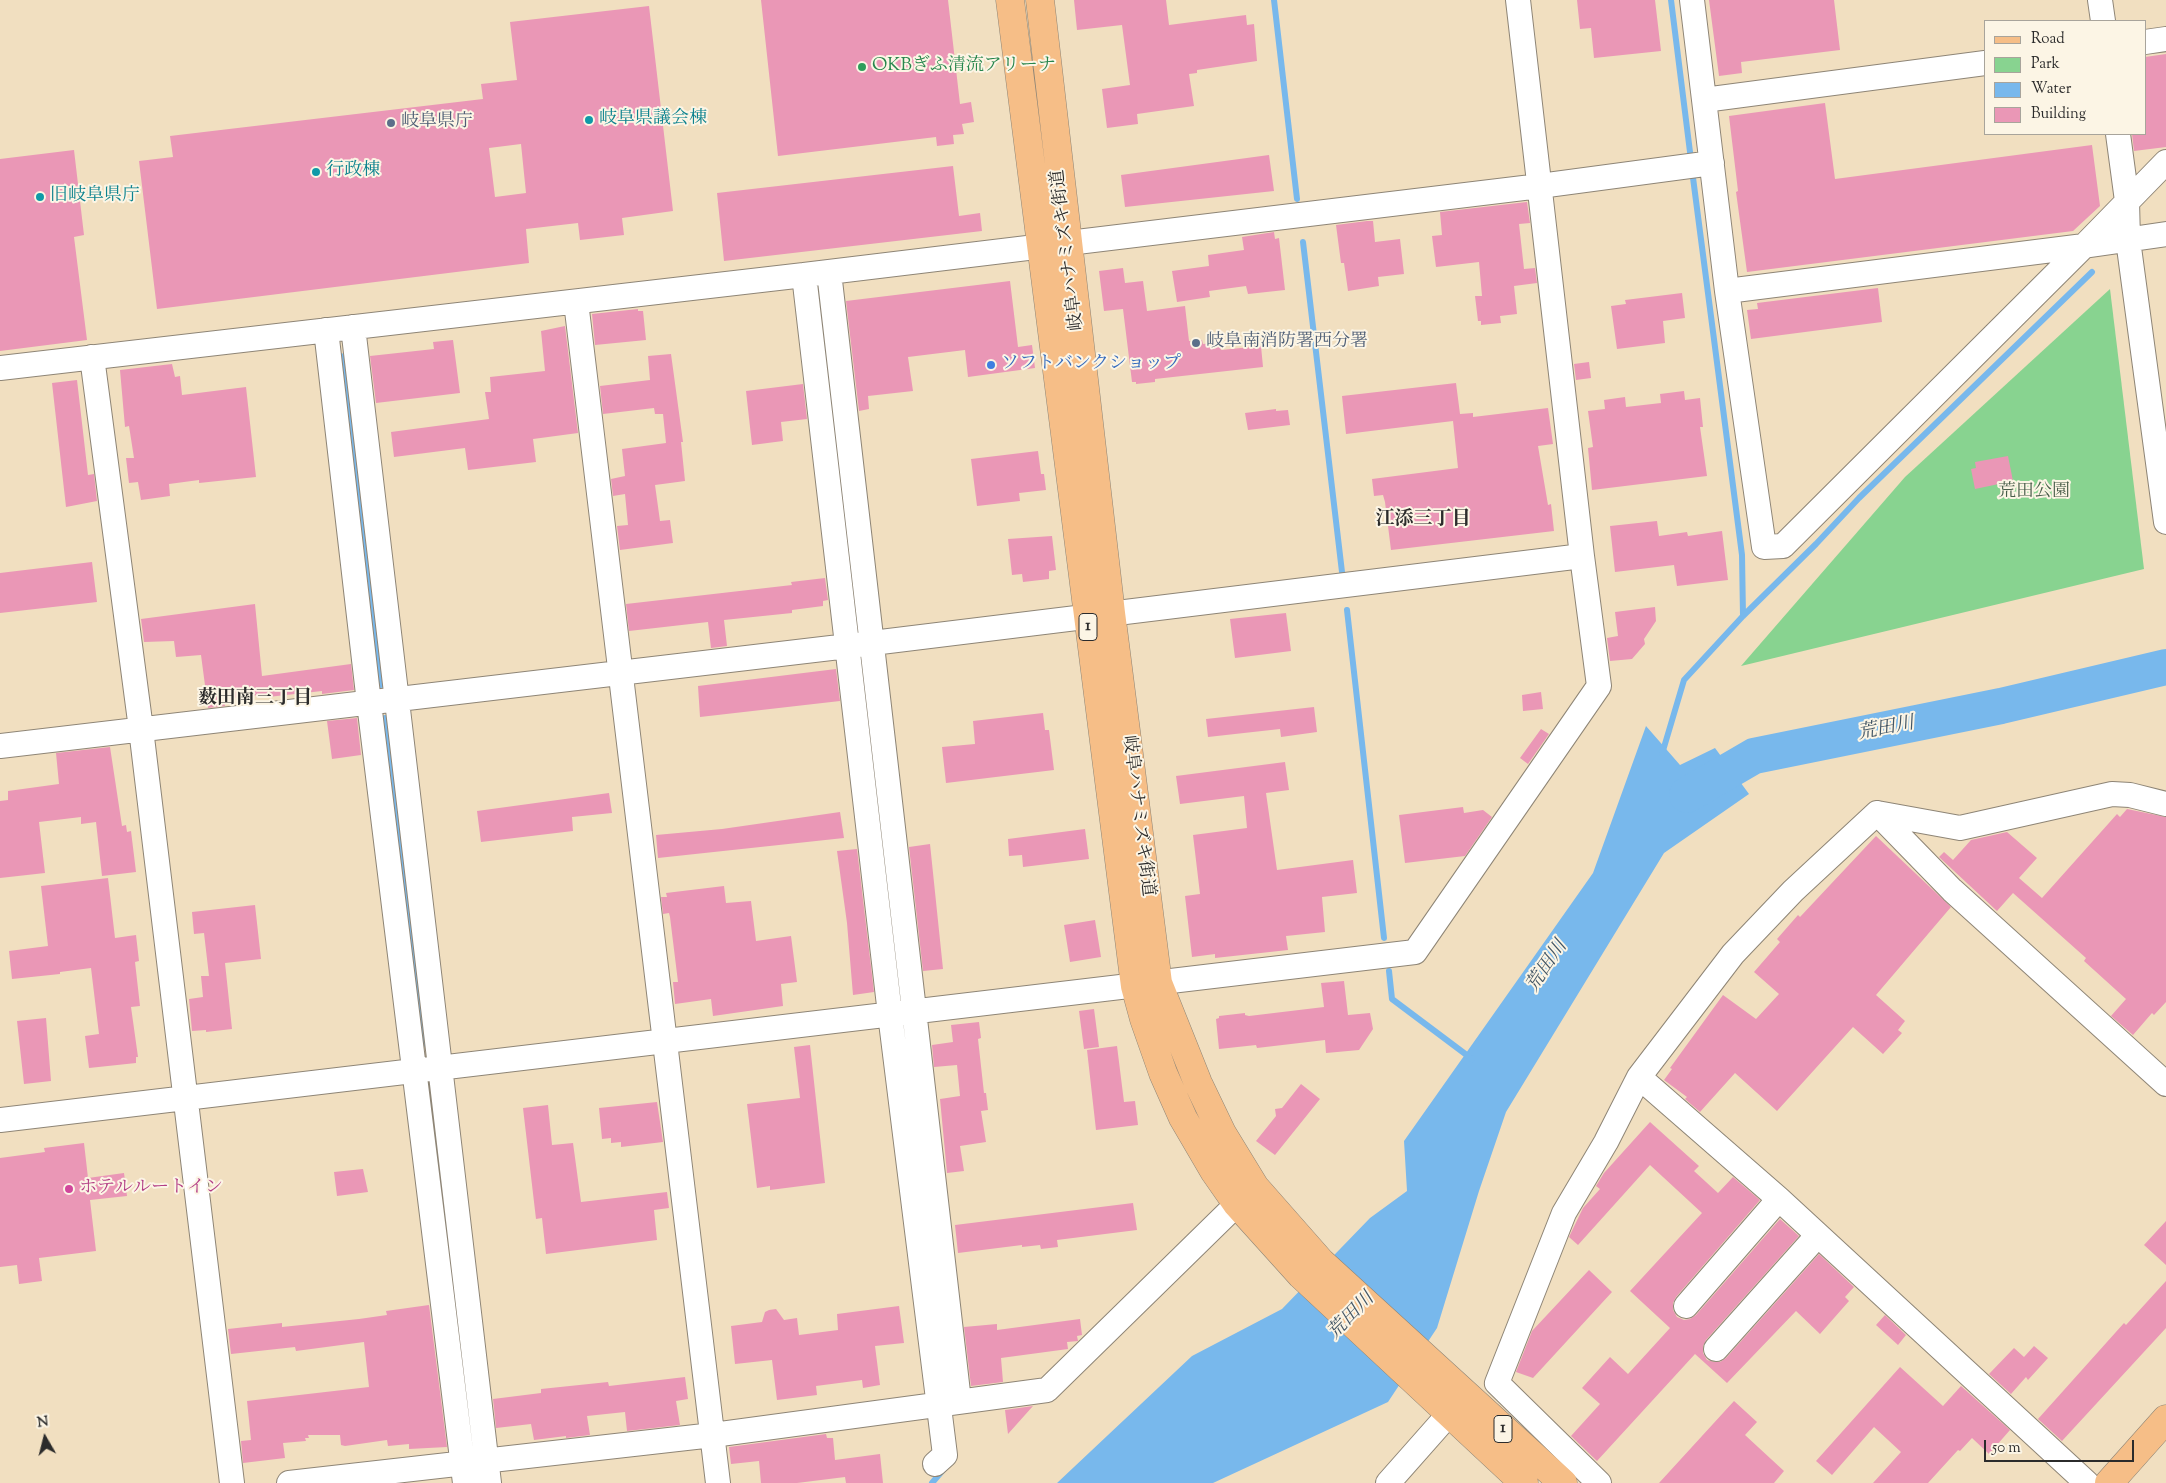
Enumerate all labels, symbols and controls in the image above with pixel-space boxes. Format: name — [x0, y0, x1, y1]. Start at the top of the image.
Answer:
legend — [1984, 20, 2146, 135]
text: Road — [2031, 29, 2065, 50]
text: Park — [2031, 54, 2060, 75]
place label: OKBぎふ清流アリーナ — [872, 56, 1056, 78]
marker: OKBぎふ清流アリーナ — [856, 61, 868, 73]
text: Water — [2031, 79, 2071, 100]
text: Building — [2031, 104, 2086, 125]
place label: 岐阜県議会棟 — [599, 109, 707, 131]
place label: 岐阜県庁 — [401, 112, 473, 134]
marker: 岐阜県議会棟 — [583, 114, 595, 126]
marker: 岐阜県庁 — [385, 117, 397, 129]
place label: 行政棟 — [326, 161, 380, 183]
marker: 行政棟 — [310, 166, 322, 178]
street label: 岐阜ハナミズキ街道 — [1048, 168, 1090, 332]
place label: 旧岐阜県庁 — [50, 186, 140, 208]
marker: 旧岐阜県庁 — [34, 191, 46, 203]
place label: 岐阜南消防署西分署 — [1206, 332, 1368, 354]
marker: 岐阜南消防署西分署 — [1190, 337, 1202, 349]
place label: ソフトバンクショップ — [1001, 354, 1181, 376]
marker: ソフトバンクショップ — [985, 359, 997, 371]
park label: 荒田公園 — [1998, 482, 2070, 504]
district label: 江添三丁目 — [1376, 510, 1470, 532]
road number: 1 — [1079, 614, 1097, 640]
district label: 薮田南三丁目 — [198, 689, 312, 711]
water label: 荒田川 — [1856, 713, 1916, 747]
street label: 岐阜ハナミズキ街道 — [1116, 734, 1158, 898]
water label: 荒田川 — [1523, 937, 1573, 997]
place label: ホテルルートイン — [79, 1178, 223, 1200]
marker: ホテルルートイン — [63, 1183, 75, 1195]
water label: 荒田川 — [1324, 1289, 1380, 1345]
text: N — [36, 1412, 50, 1434]
north arrow — [20, 1413, 70, 1463]
road number: 1 — [1494, 1416, 1512, 1442]
scale bar — [1986, 1430, 2136, 1462]
text: 50 m — [1992, 1438, 2021, 1459]

